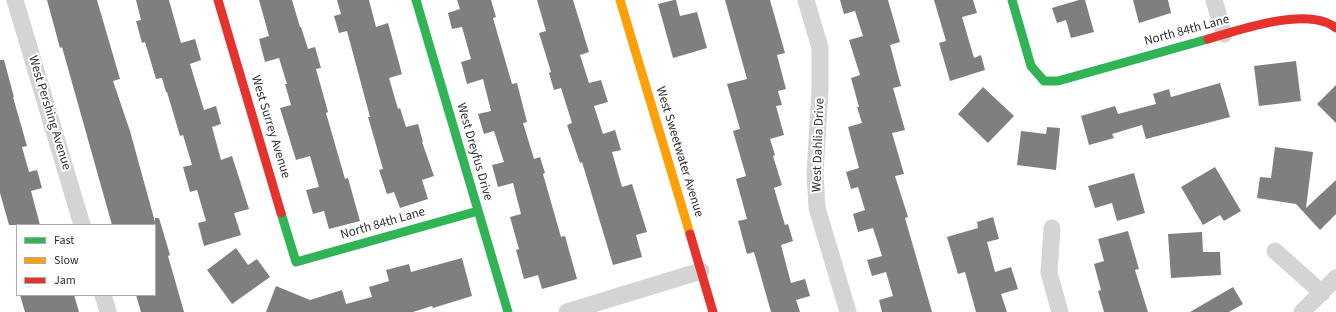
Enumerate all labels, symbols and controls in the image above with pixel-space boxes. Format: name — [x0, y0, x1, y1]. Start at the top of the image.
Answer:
street label: North 84th Lane — [1143, 12, 1231, 50]
street label: West Pershing Avenue — [24, 54, 74, 172]
street label: West Surrey Avenue — [247, 74, 293, 180]
street label: West Sweetwater Avenue — [652, 85, 706, 219]
street label: West Dahlia Drive — [810, 98, 828, 192]
street label: West Dreyfus Drive — [453, 101, 495, 203]
street label: North 84th Lane — [339, 204, 427, 244]
legend — [16, 224, 156, 296]
text: Fast — [54, 232, 74, 249]
text: Slow — [54, 252, 79, 269]
text: Jam — [54, 272, 76, 289]

